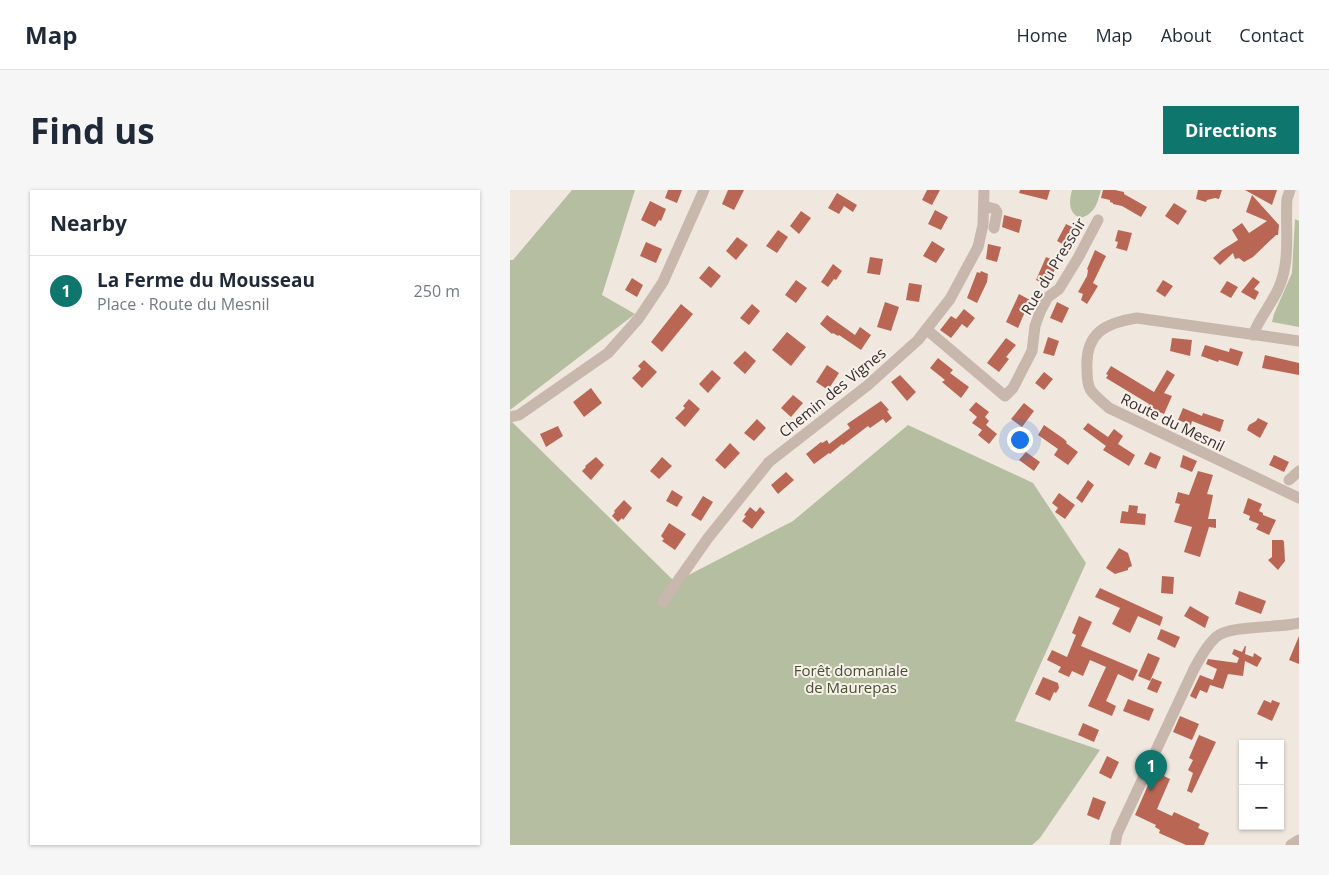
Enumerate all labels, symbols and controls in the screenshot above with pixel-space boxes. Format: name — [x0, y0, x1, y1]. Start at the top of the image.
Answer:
text: Map — [25, 18, 77, 51]
text: Home — [1017, 23, 1067, 47]
text: Map — [1095, 23, 1133, 47]
text: About — [1161, 23, 1211, 47]
text: Contact — [1239, 23, 1304, 47]
button: Directions — [1163, 106, 1299, 154]
text: Find us — [30, 107, 155, 154]
text: Nearby — [50, 209, 127, 237]
street label: Rue du Pressoir — [1016, 214, 1090, 318]
text: La Ferme du Mousseau — [97, 267, 315, 293]
text: 1 — [61, 280, 71, 302]
text: 250 m — [414, 280, 460, 302]
text: Place · Route du Mesnil — [97, 293, 270, 315]
street label: Chemin des Vignes — [774, 343, 890, 441]
street label: Route du Mesnil — [1118, 388, 1228, 456]
your location — [1007, 427, 1033, 453]
park label: Forêt domaniale de Maurepas — [794, 660, 908, 697]
map controls — [1239, 740, 1284, 830]
button: + — [1239, 740, 1284, 785]
pin: 1 — [1135, 750, 1167, 791]
button: − — [1239, 785, 1284, 830]

